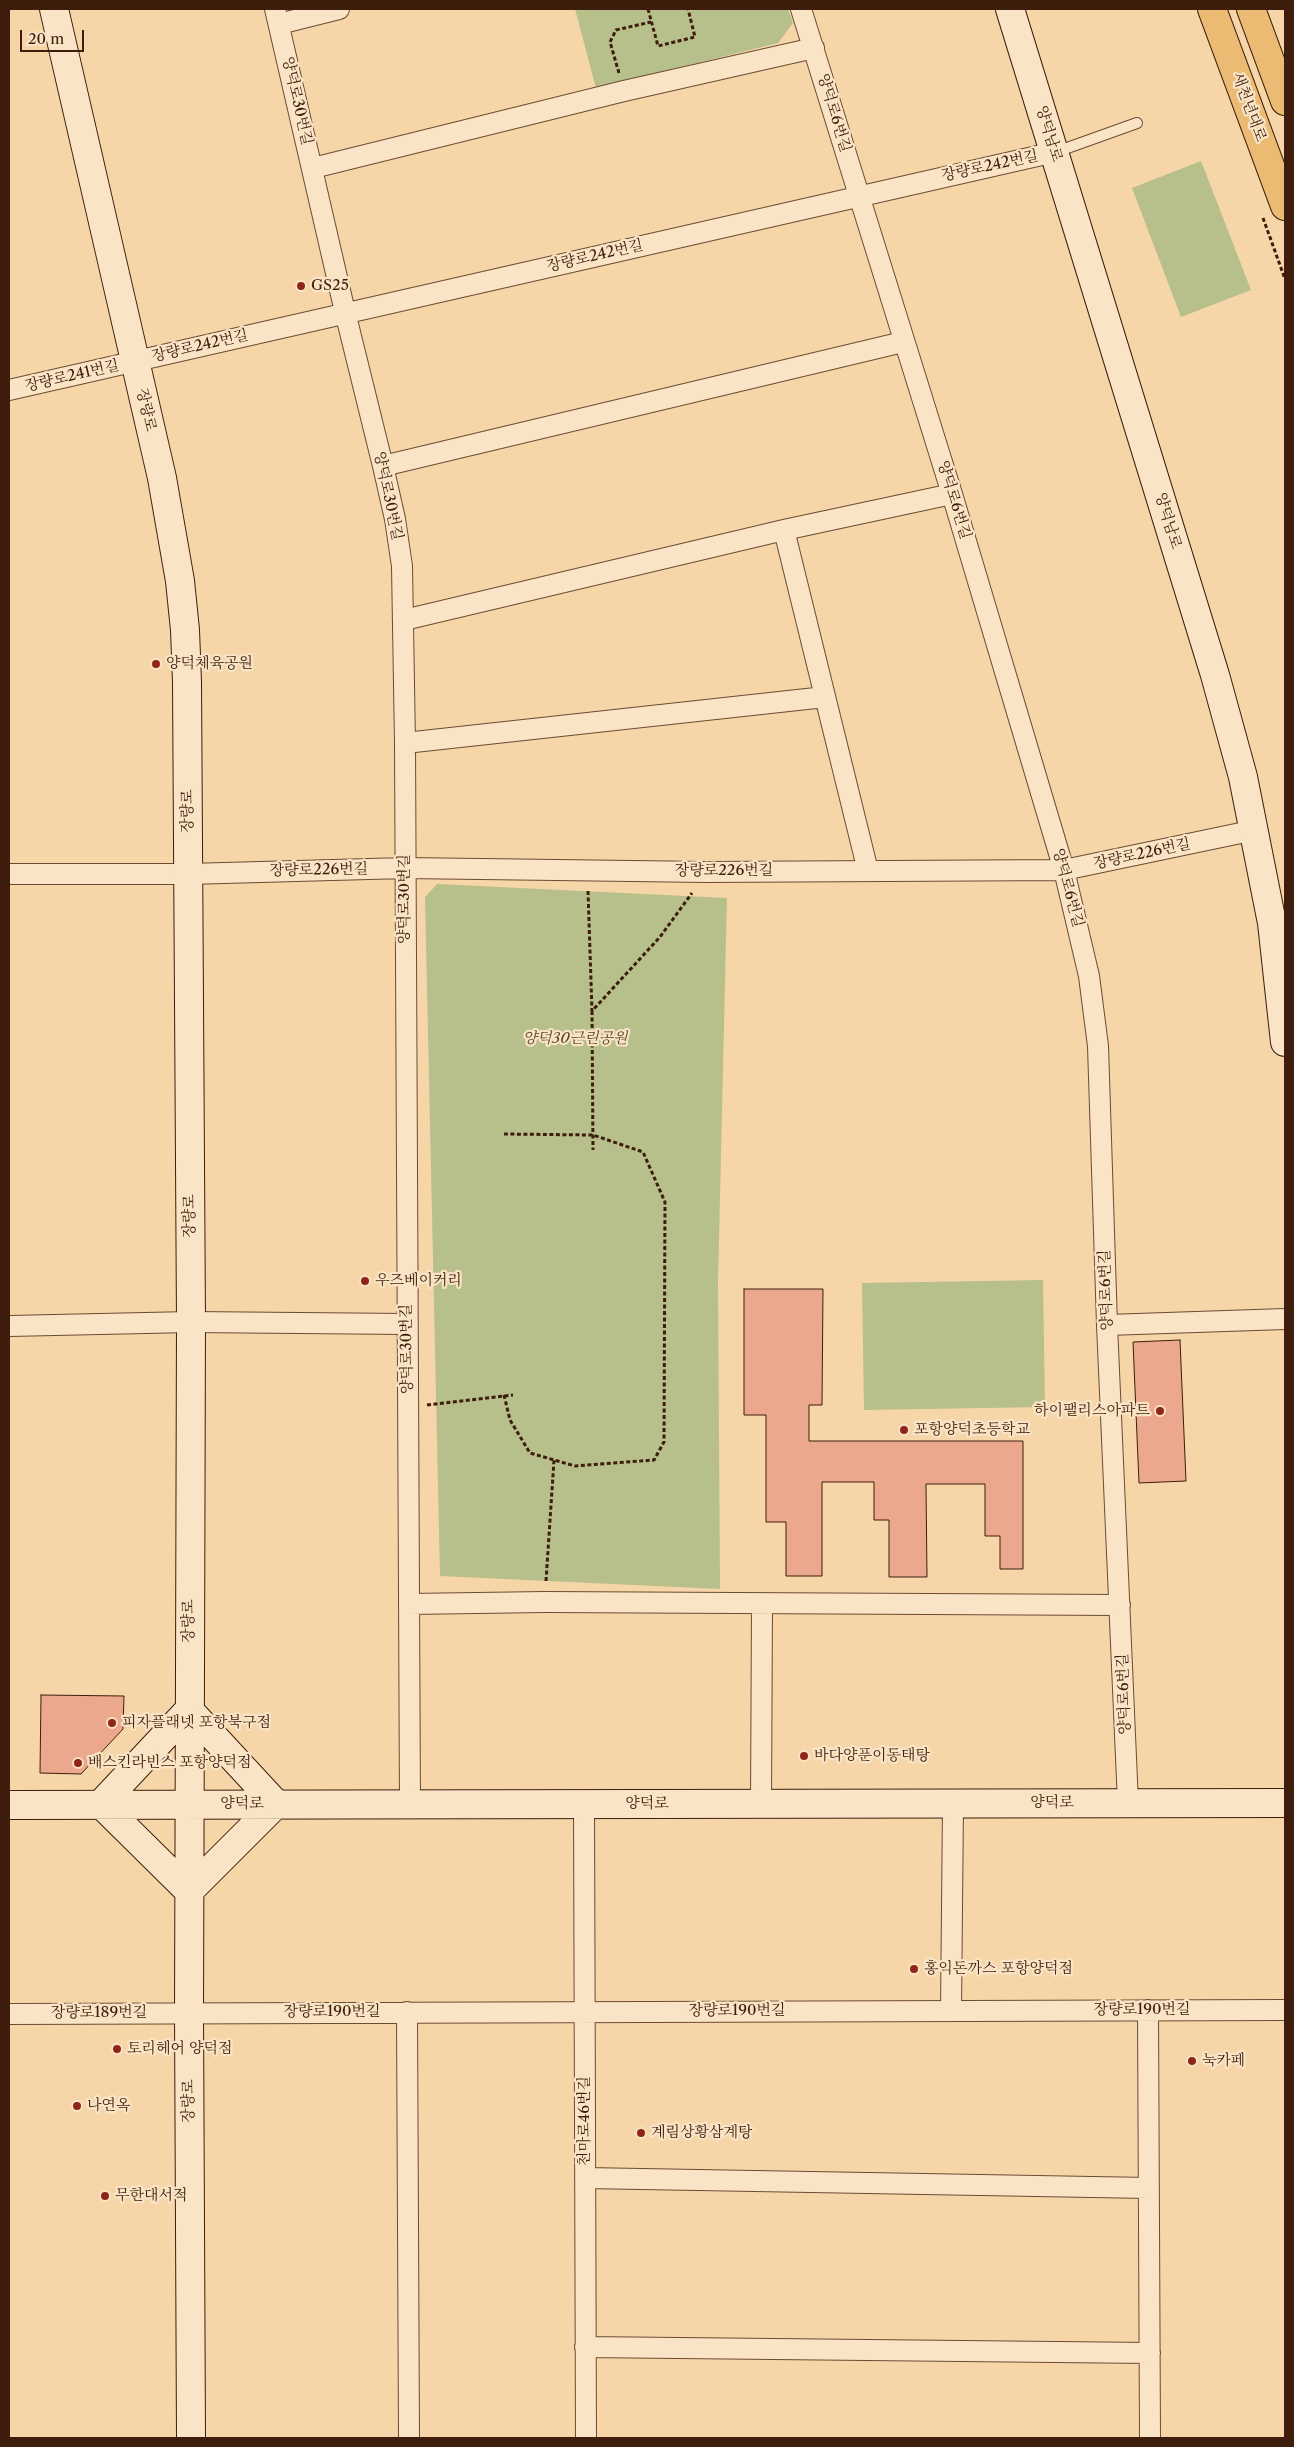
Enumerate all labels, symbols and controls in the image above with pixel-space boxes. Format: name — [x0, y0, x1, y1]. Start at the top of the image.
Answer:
scale bar — [22, 20, 86, 52]
text: 20 m — [28, 29, 64, 48]
street label: 양덕로30번길 — [278, 55, 316, 147]
street label: 새천년대로 — [1228, 70, 1270, 144]
street label: 양덕로6번길 — [814, 72, 854, 154]
street label: 양덕남로 — [1032, 104, 1066, 164]
street label: 장량로242번길 — [940, 147, 1040, 185]
street label: 장량로242번길 — [545, 236, 645, 276]
place label: GS25 — [311, 277, 349, 295]
marker: GS25 — [295, 280, 307, 292]
street label: 장량로242번길 — [150, 326, 250, 366]
street label: 장량로241번길 — [23, 356, 121, 396]
street label: 장량로 — [132, 387, 160, 433]
street label: 양덕로30번길 — [370, 450, 406, 542]
street label: 양덕로6번길 — [934, 459, 974, 541]
street label: 양덕남로 — [1151, 491, 1185, 551]
place label: 양덕체육공원 — [166, 655, 253, 673]
marker: 양덕체육공원 — [150, 658, 162, 670]
street label: 장량로 — [179, 789, 197, 833]
street label: 장량로226번길 — [1092, 835, 1192, 873]
street label: 양덕로6번길 — [1049, 846, 1087, 930]
street label: 양덕로30번길 — [396, 854, 414, 944]
street label: 장량로226번길 — [270, 860, 368, 880]
street label: 장량로226번길 — [675, 862, 773, 880]
park label: 양덕30근린공원 — [523, 1030, 627, 1048]
street label: 장량로 — [181, 1194, 199, 1238]
street label: 양덕로6번길 — [1096, 1249, 1116, 1331]
place label: 우즈베이커리 — [375, 1272, 462, 1290]
marker: 우즈베이커리 — [359, 1275, 371, 1287]
street label: 양덕로30번길 — [397, 1304, 417, 1394]
place label: 하이팰리스아파트 — [1034, 1402, 1150, 1420]
marker: 하이팰리스아파트 — [1154, 1405, 1166, 1417]
place label: 포항양덕초등학교 — [914, 1421, 1030, 1439]
marker: 포항양덕초등학교 — [898, 1424, 910, 1436]
street label: 장량로 — [180, 1599, 198, 1643]
street label: 양덕로6번길 — [1114, 1653, 1134, 1735]
place label: 피자플래넷 포항북구점 — [122, 1714, 271, 1732]
marker: 피자플래넷 포항북구점 — [106, 1717, 118, 1729]
place label: 바다양푼이동태탕 — [814, 1747, 930, 1765]
marker: 바다양푼이동태탕 — [798, 1750, 810, 1762]
place label: 배스킨라빈스 포항양덕점 — [88, 1754, 251, 1772]
marker: 배스킨라빈스 포항양덕점 — [72, 1757, 84, 1769]
street label: 양덕로 — [1030, 1794, 1074, 1812]
street label: 양덕로 — [220, 1795, 264, 1813]
street label: 양덕로 — [625, 1795, 669, 1813]
place label: 홍익돈까스 포항양덕점 — [924, 1960, 1073, 1978]
marker: 홍익돈까스 포항양덕점 — [908, 1963, 920, 1975]
street label: 장량로190번길 — [1093, 2001, 1191, 2019]
street label: 장량로190번길 — [688, 2002, 786, 2020]
street label: 장량로190번길 — [283, 2003, 381, 2021]
street label: 장량로189번길 — [51, 2004, 147, 2022]
place label: 토리헤어 양덕점 — [127, 2040, 232, 2058]
marker: 토리헤어 양덕점 — [111, 2043, 123, 2055]
place label: 눅카페 — [1202, 2052, 1245, 2070]
marker: 눅카페 — [1186, 2055, 1198, 2067]
street label: 천마로46번길 — [576, 2076, 594, 2166]
street label: 장량로 — [180, 2079, 198, 2123]
place label: 나연옥 — [87, 2097, 130, 2115]
marker: 나연옥 — [71, 2100, 83, 2112]
place label: 계림상황삼계탕 — [651, 2124, 752, 2142]
marker: 계림상황삼계탕 — [635, 2127, 647, 2139]
place label: 무한대서적 — [115, 2187, 187, 2205]
marker: 무한대서적 — [99, 2190, 111, 2202]

